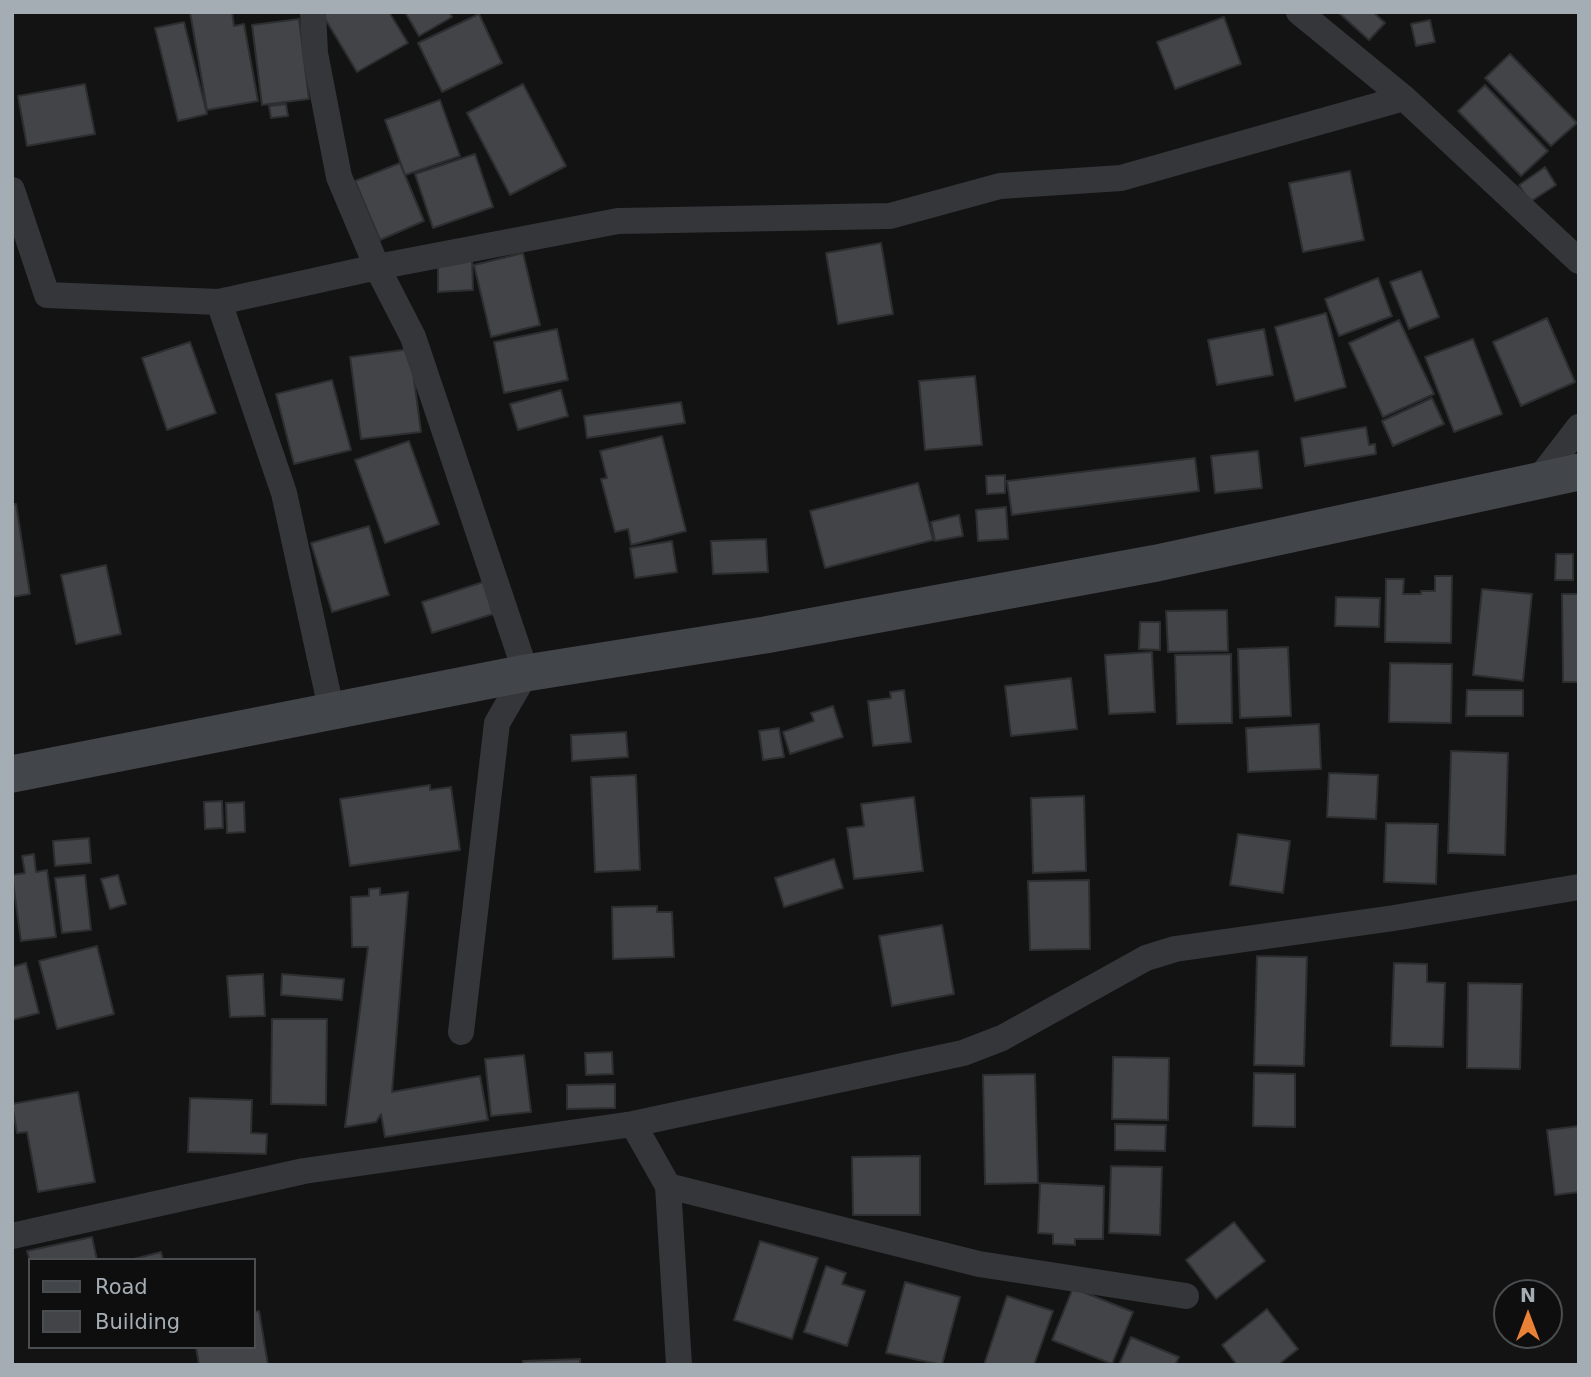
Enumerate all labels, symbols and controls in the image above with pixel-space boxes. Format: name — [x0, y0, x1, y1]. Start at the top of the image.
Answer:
legend — [28, 1258, 256, 1349]
text: Road — [95, 1275, 148, 1299]
north arrow — [1493, 1279, 1563, 1349]
text: N — [1520, 1284, 1536, 1306]
text: Building — [95, 1310, 180, 1334]

